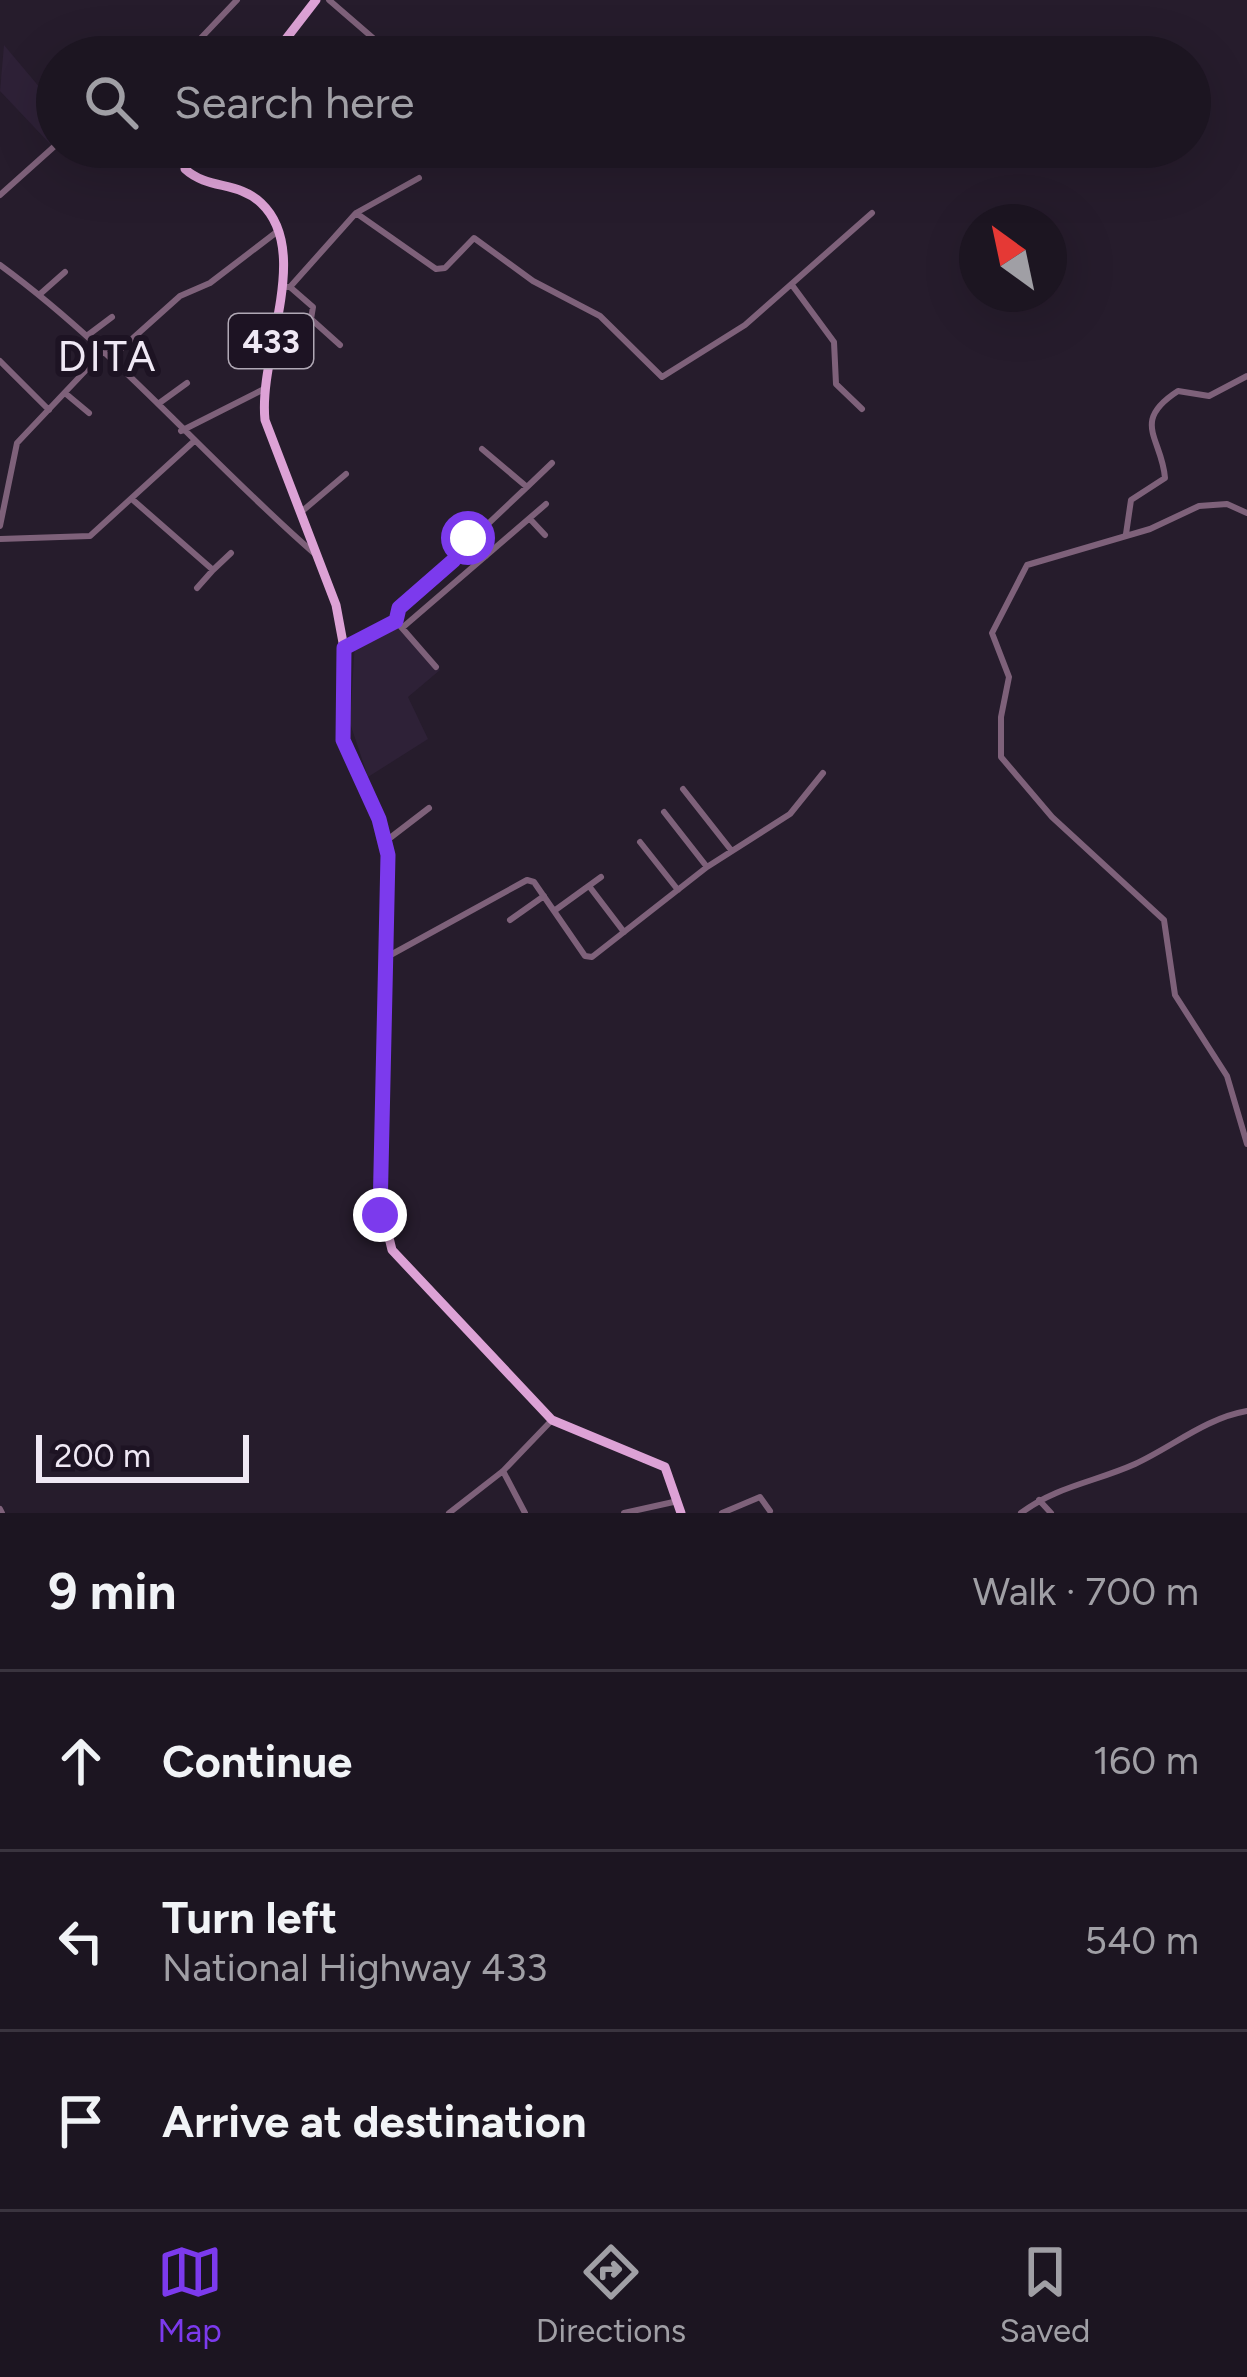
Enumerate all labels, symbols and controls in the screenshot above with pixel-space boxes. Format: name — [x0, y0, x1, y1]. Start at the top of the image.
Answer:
search box — [36, 36, 1211, 168]
icon: search — [78, 69, 144, 135]
text: Search here — [174, 75, 414, 129]
north arrow — [959, 204, 1067, 312]
road number: 433 — [229, 314, 313, 368]
district label: DITA — [57, 331, 159, 382]
route start — [441, 511, 495, 565]
route end — [353, 1188, 407, 1242]
scale bar — [36, 1429, 249, 1482]
text: 200 m — [54, 1436, 151, 1475]
text: 9 min — [48, 1561, 177, 1622]
text: Walk · 700 m — [973, 1568, 1199, 1615]
icon: ahead — [48, 1728, 114, 1794]
text: Continue — [162, 1734, 352, 1788]
text: 160 m — [1093, 1737, 1199, 1784]
text: Turn left — [162, 1890, 337, 1944]
icon: left — [48, 1908, 114, 1974]
text: 540 m — [1085, 1917, 1199, 1964]
text: National Highway 433 — [162, 1944, 548, 1991]
icon: arrive — [48, 2088, 114, 2154]
text: Arrive at destination — [162, 2094, 586, 2148]
tab: Map — [157, 2239, 223, 2350]
tab: Directions — [536, 2239, 686, 2350]
tab: Saved — [999, 2239, 1090, 2350]

